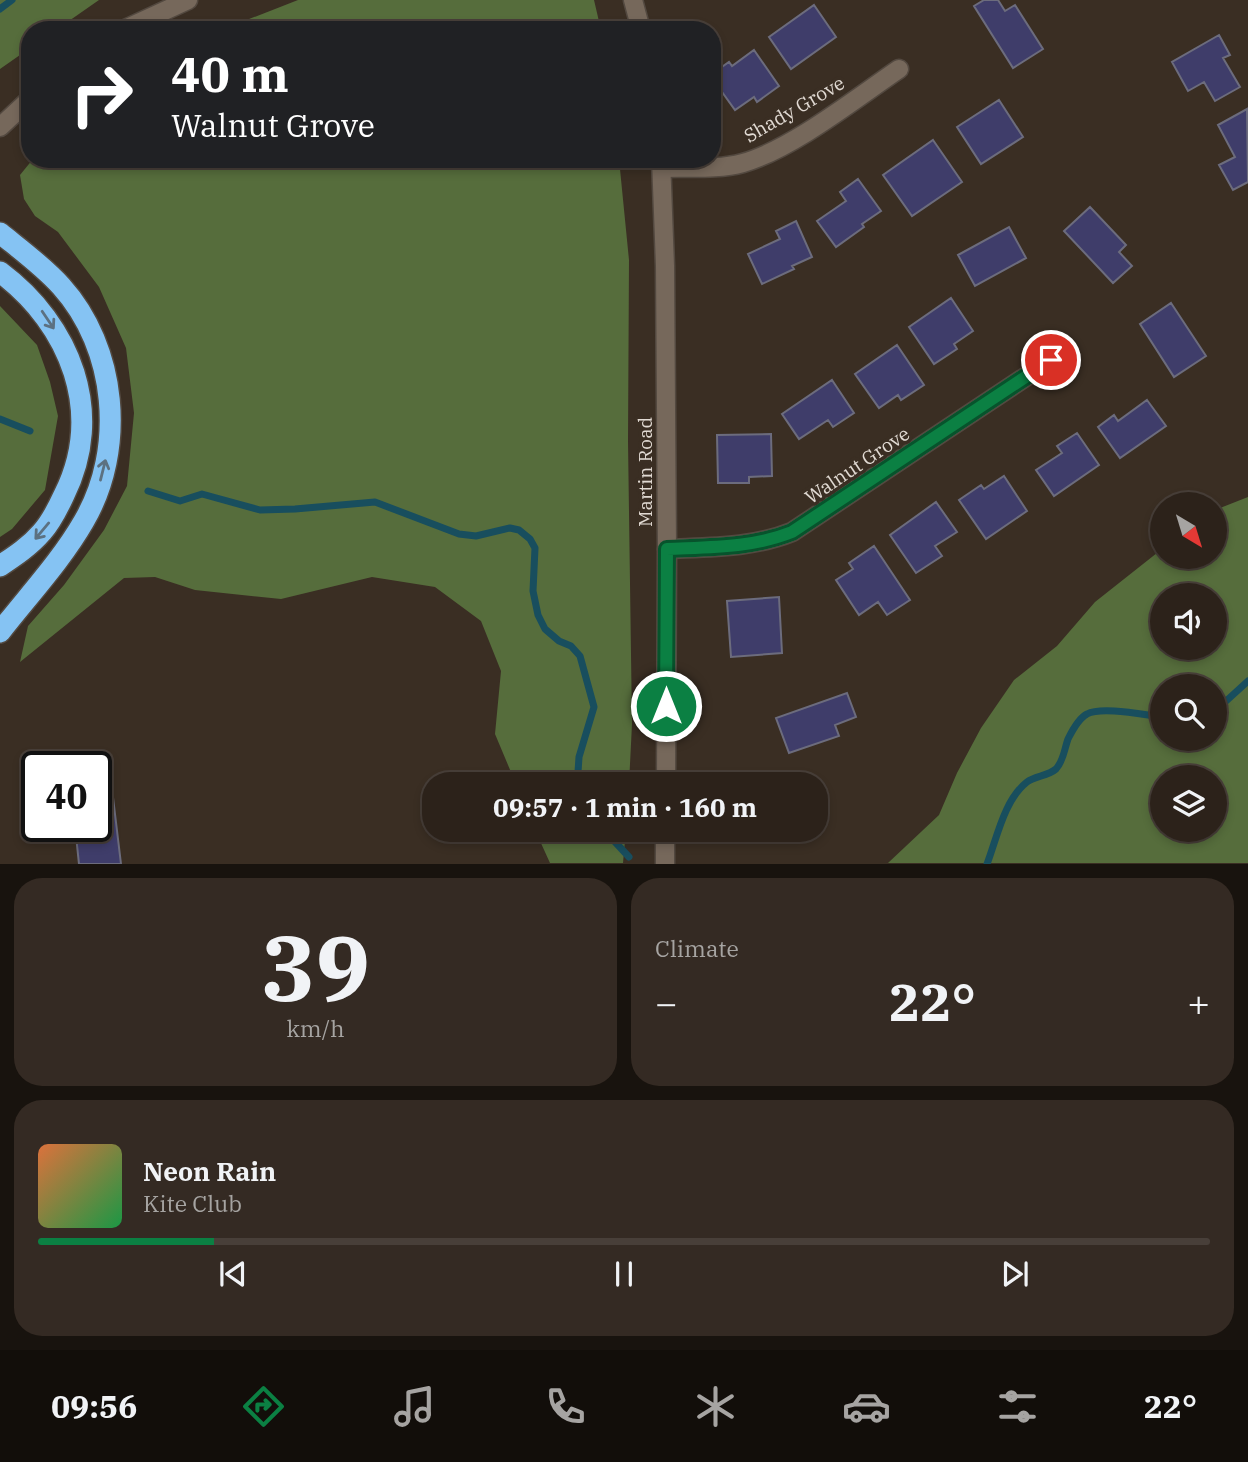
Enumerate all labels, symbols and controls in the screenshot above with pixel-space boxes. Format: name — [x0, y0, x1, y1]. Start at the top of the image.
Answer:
text: 40 m — [171, 42, 289, 105]
icon: right — [56, 49, 147, 140]
street label: Shady Grove — [739, 71, 849, 147]
text: Walnut Grove — [171, 104, 375, 146]
one-way arrow — [41, 310, 55, 329]
pin — [1021, 330, 1081, 390]
icon: arrive — [1032, 341, 1070, 379]
street label: Martin Road — [633, 417, 657, 527]
street label: Walnut Grove — [800, 421, 914, 509]
one-way arrow — [97, 459, 110, 482]
north arrow — [1150, 492, 1227, 569]
map controls — [1150, 492, 1227, 842]
one-way arrow — [34, 521, 49, 539]
button: sound — [1150, 583, 1227, 660]
position arrow — [629, 669, 703, 743]
button: search — [1150, 674, 1227, 751]
speed limit sign: 40 — [21, 751, 112, 842]
button: layers — [1150, 765, 1227, 842]
text: 09:57 · 1 min · 160 m — [493, 790, 757, 824]
text: 39 — [261, 908, 370, 1026]
text: Climate — [655, 933, 739, 963]
text: 22° — [889, 968, 976, 1035]
text: − — [655, 978, 678, 1027]
text: + — [1187, 978, 1210, 1027]
text: km/h — [286, 1013, 345, 1043]
text: Neon Rain — [143, 1154, 276, 1188]
text: Kite Club — [143, 1188, 242, 1218]
icon: previous — [214, 1255, 252, 1293]
icon: pause — [605, 1255, 643, 1293]
icon: next — [996, 1255, 1034, 1293]
icon: directions — [239, 1382, 288, 1431]
icon: music — [390, 1382, 439, 1431]
icon: phone — [541, 1382, 590, 1431]
icon: climate — [691, 1382, 740, 1431]
icon: car — [842, 1382, 891, 1431]
icon: filters — [993, 1382, 1042, 1431]
text: 09:56 — [51, 1385, 137, 1427]
text: 22° — [1144, 1385, 1197, 1427]

